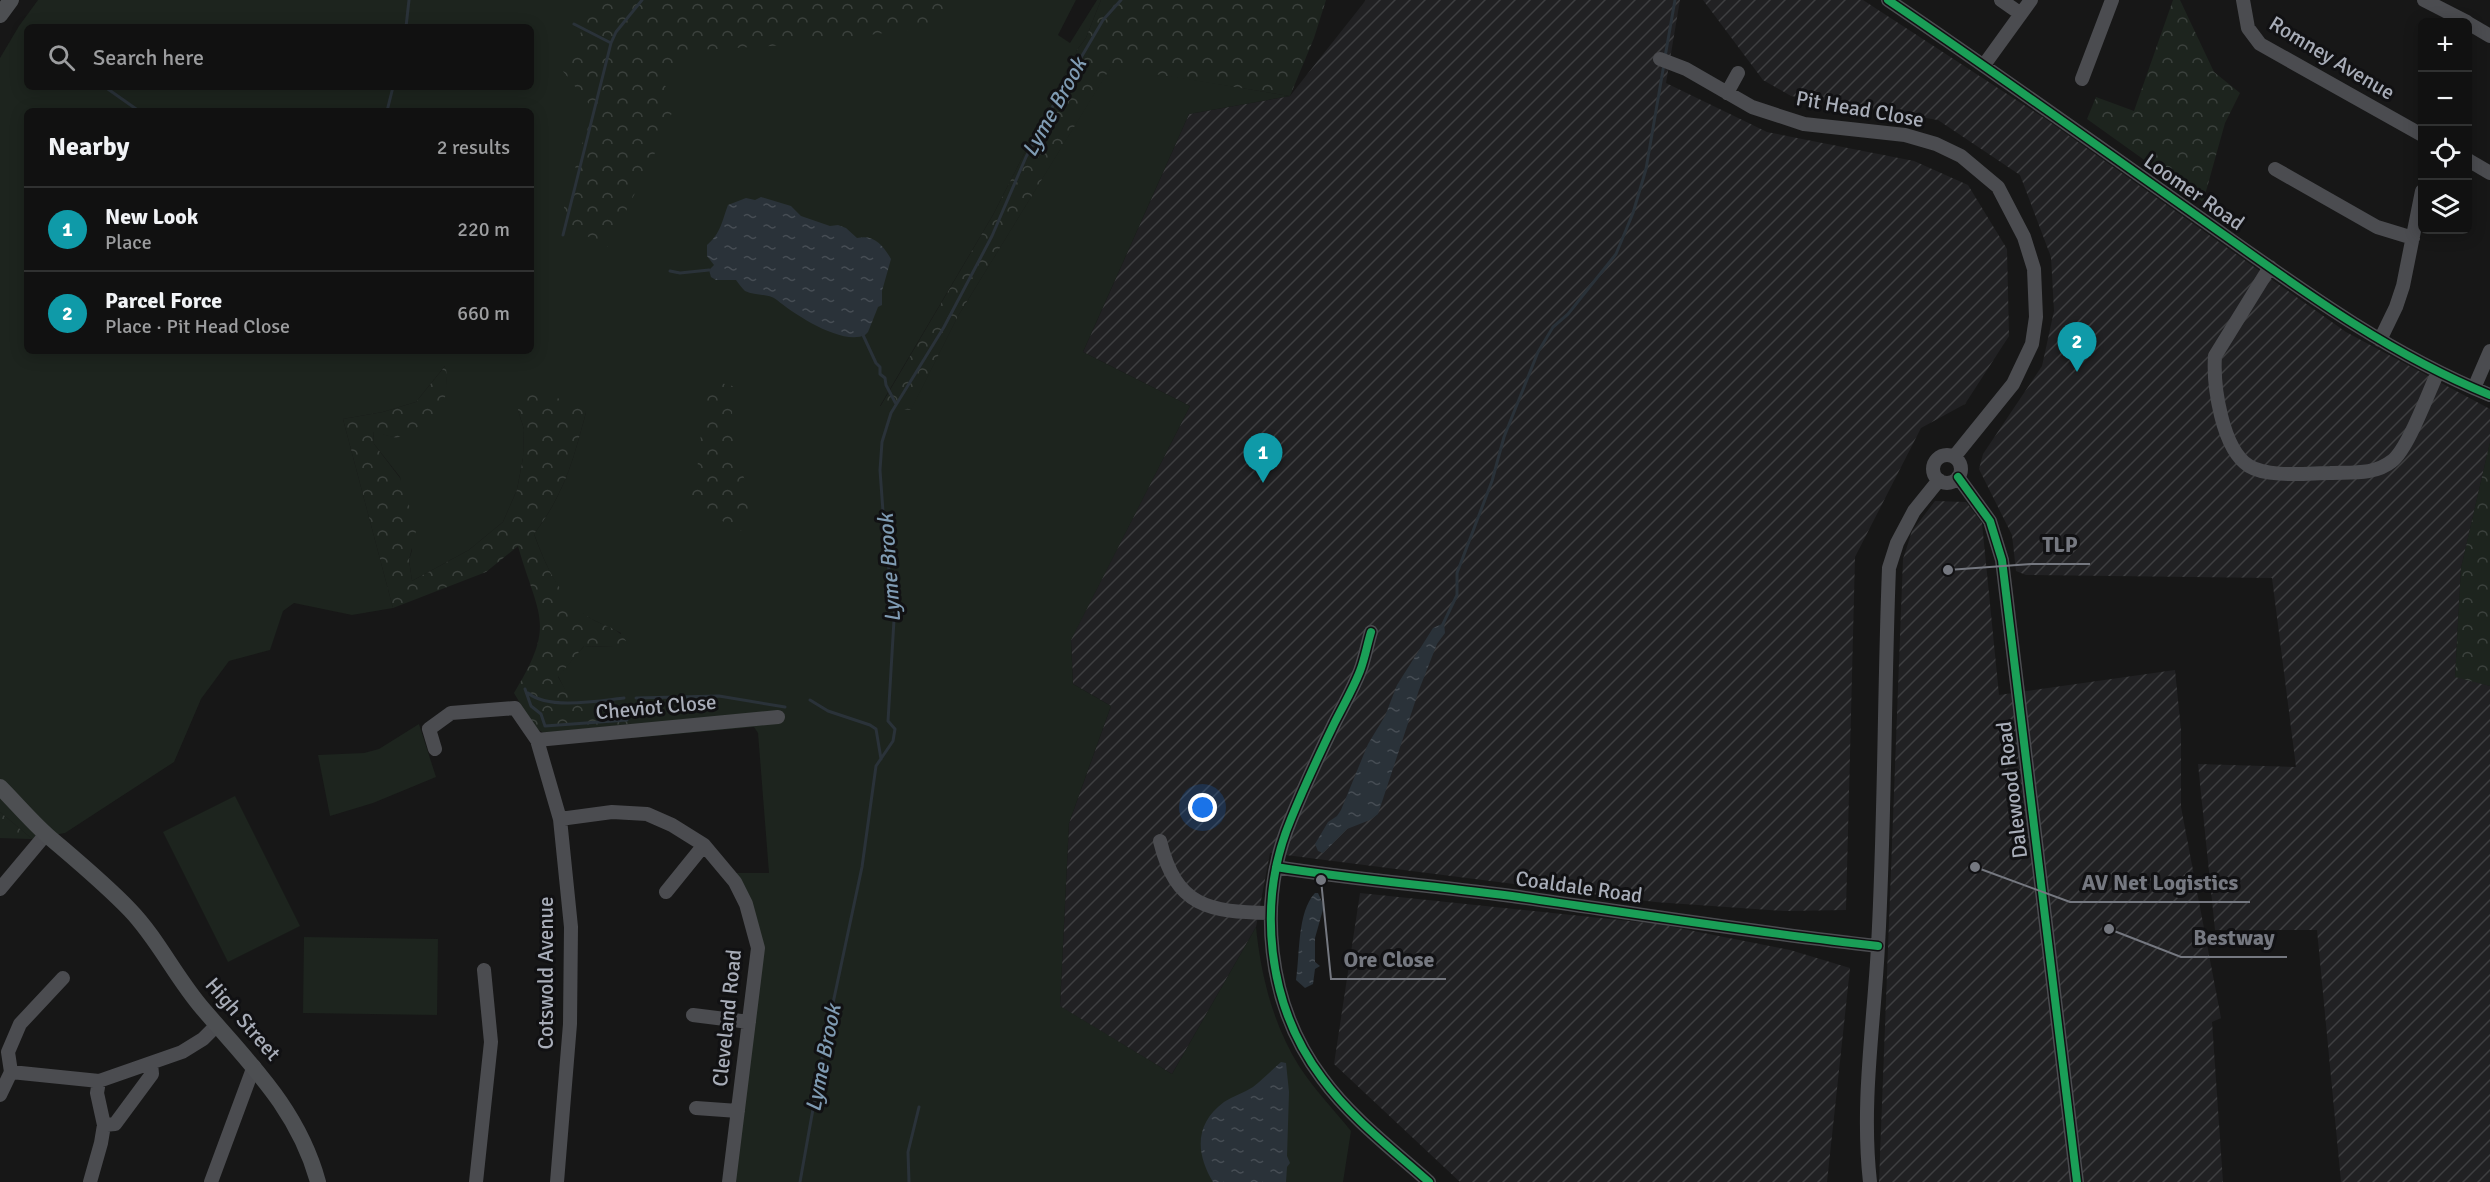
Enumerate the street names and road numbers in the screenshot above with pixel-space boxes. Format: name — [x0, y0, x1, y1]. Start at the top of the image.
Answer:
street label: Romney Avenue — [2265, 10, 2399, 106]
street label: Pit Head Close — [1794, 85, 1926, 133]
street label: Loomer Road — [2139, 148, 2249, 236]
street label: Cheviot Close — [594, 689, 718, 725]
street label: Dalewood Road — [1991, 720, 2033, 860]
street label: Coaldale Road — [1514, 865, 1644, 909]
street label: Cotswold Avenue — [533, 896, 559, 1050]
street label: Cleveland Road — [707, 948, 747, 1088]
street label: High Street — [200, 972, 286, 1066]

